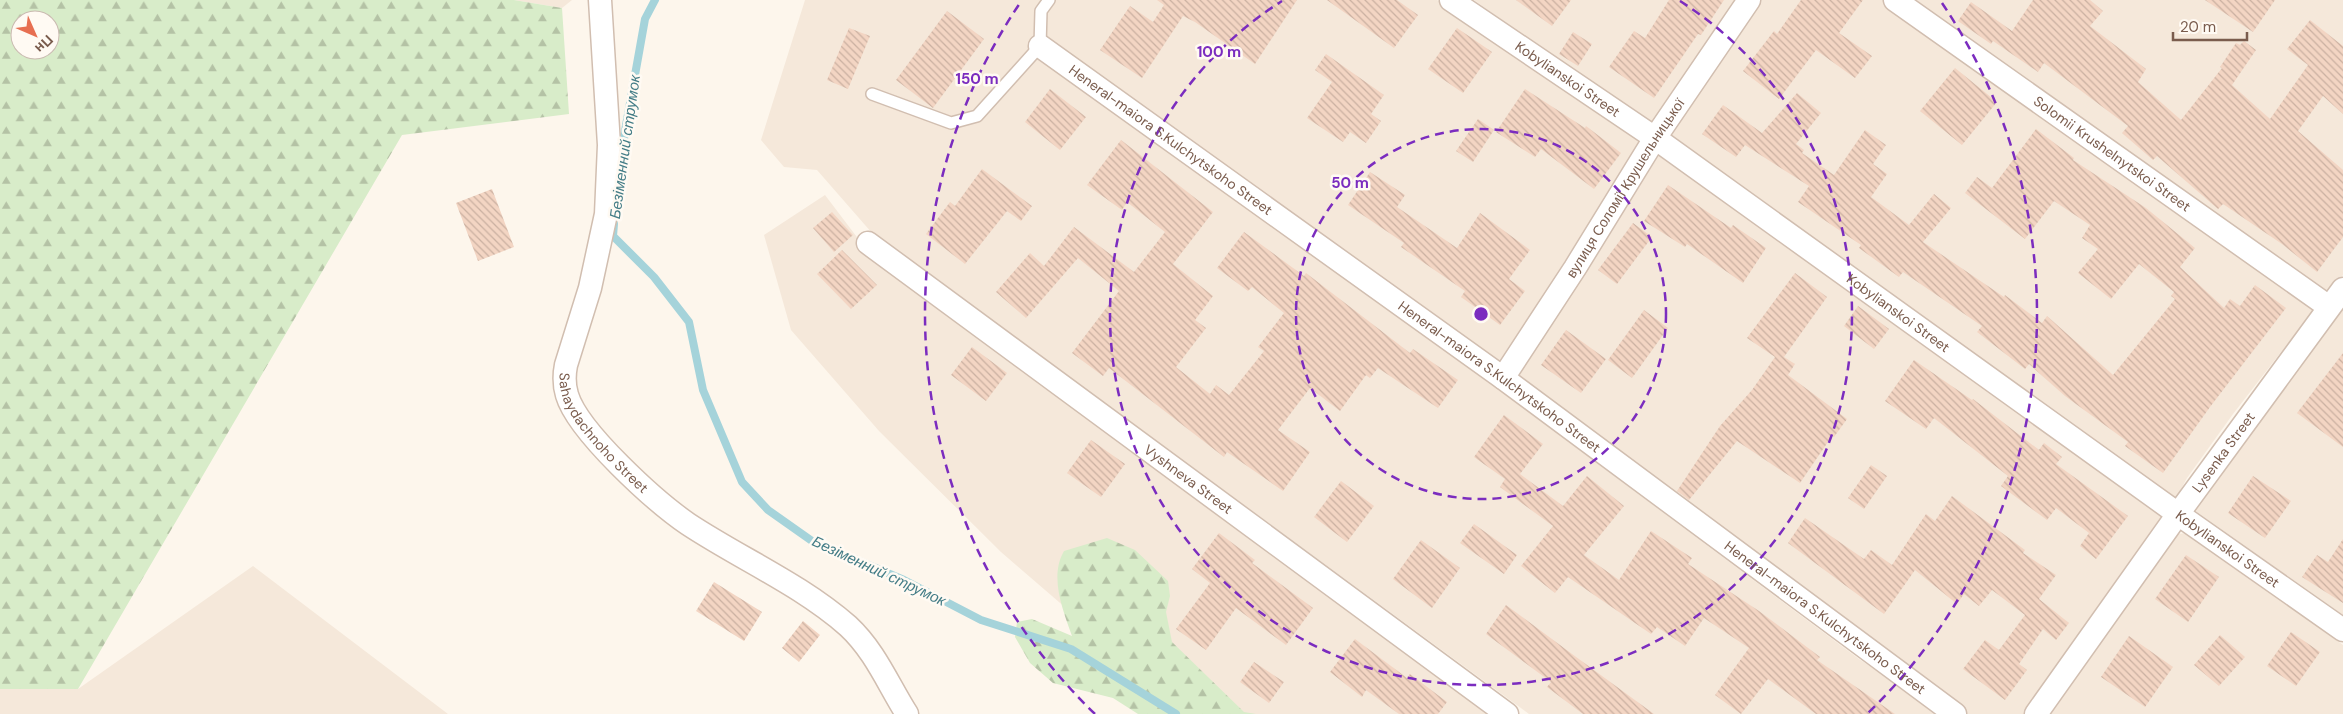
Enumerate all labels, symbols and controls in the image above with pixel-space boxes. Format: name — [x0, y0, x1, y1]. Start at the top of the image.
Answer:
north arrow — [10, 10, 60, 60]
scale bar — [2173, 10, 2247, 42]
text: 20 m — [2180, 17, 2216, 37]
text: Пн — [31, 31, 57, 57]
street label: Kobylianskoi Street — [1512, 37, 1624, 121]
text: 100 m — [1197, 42, 1241, 62]
street label: Heneral-maiora S.Kulchytskoho Street — [1066, 61, 1276, 219]
text: 150 m — [956, 69, 999, 89]
water label: Безіменний струмок — [605, 73, 645, 220]
street label: Solomii Krushelnytskoi Street — [2030, 92, 2194, 215]
street label: вулиця Соломії Крушельницької — [1562, 94, 1689, 281]
text: 50 m — [1331, 173, 1369, 193]
street label: Kobylianskoi Street — [1843, 270, 1954, 356]
street label: Heneral-maiora S.Kulchytskoho Street — [1395, 297, 1604, 456]
centre of rings — [1472, 305, 1490, 323]
street label: Sahaydachnoho Street — [556, 372, 652, 497]
street label: Lysenka Street — [2188, 408, 2259, 496]
street label: Vyshneva Street — [1140, 441, 1236, 518]
street label: Kobylianskoi Street — [2172, 506, 2283, 592]
water label: Безіменний струмок — [809, 531, 950, 611]
street label: Heneral-maiora S.Kulchytskoho Street — [1721, 537, 1929, 698]

